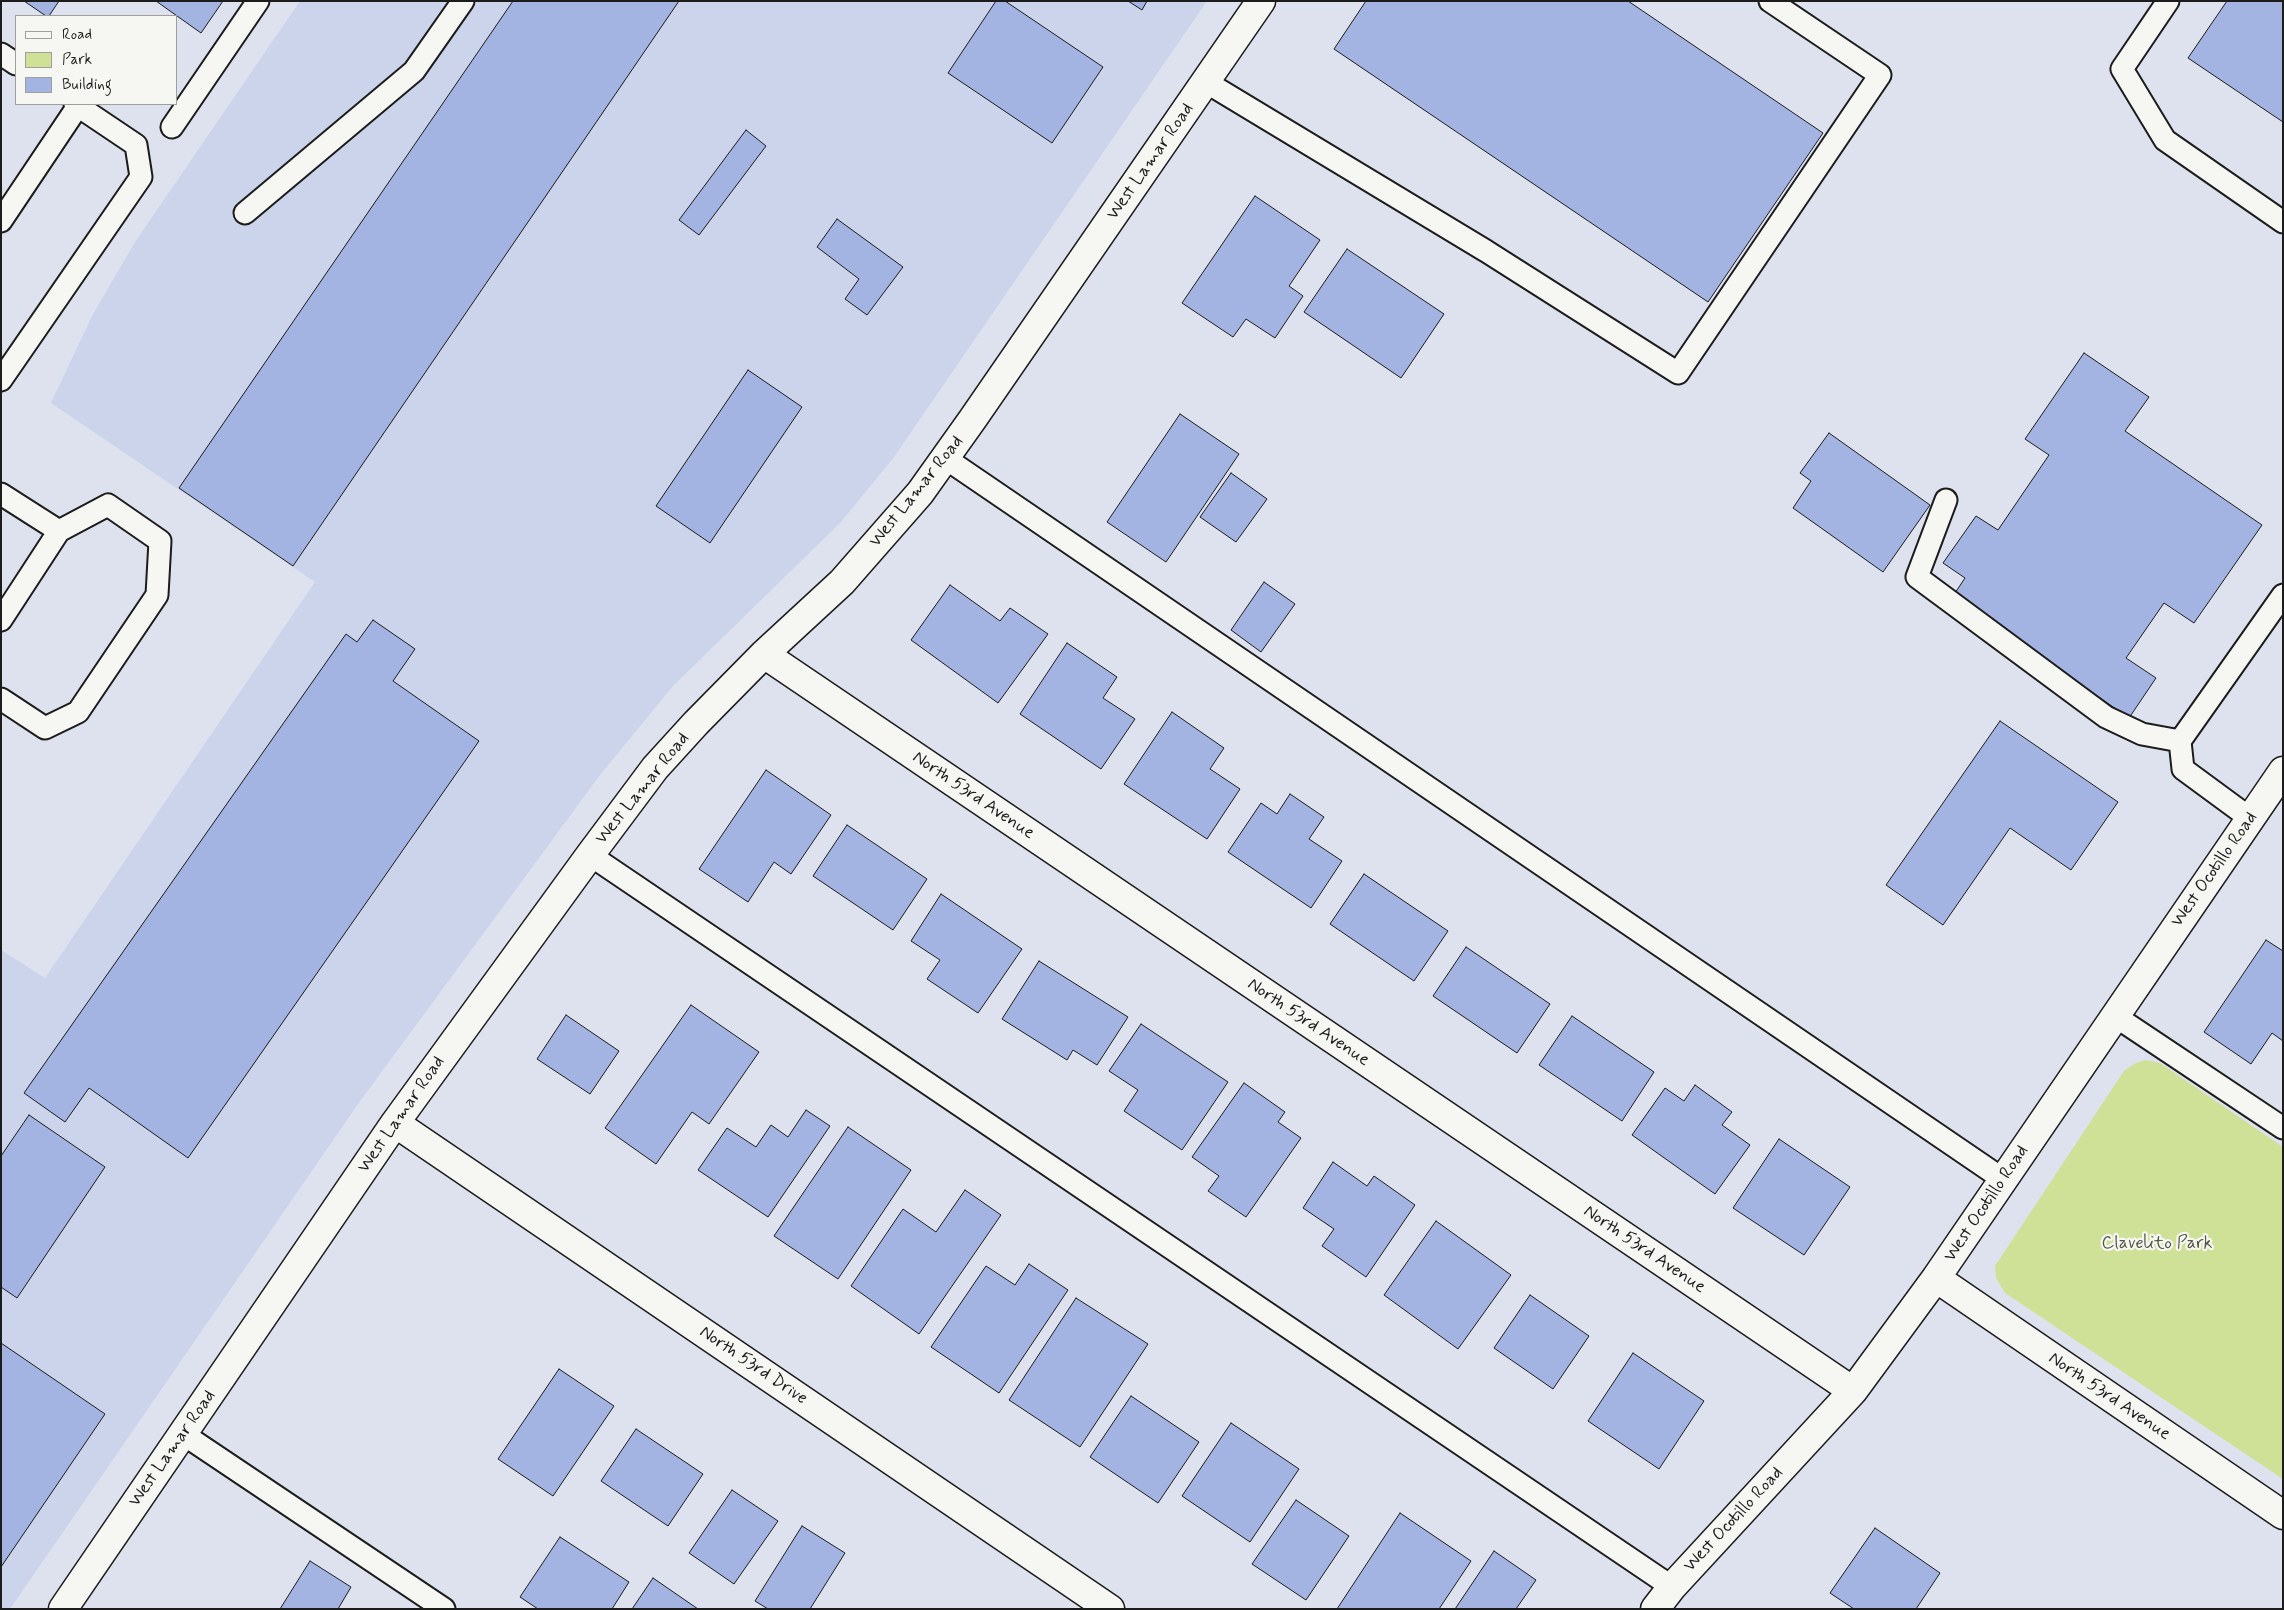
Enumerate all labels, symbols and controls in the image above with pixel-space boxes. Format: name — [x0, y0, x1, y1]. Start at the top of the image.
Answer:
legend — [15, 15, 178, 105]
text: Road — [62, 25, 92, 45]
text: Park — [62, 50, 92, 70]
text: Building — [62, 75, 112, 95]
street label: West Lamar Road — [1103, 100, 1199, 224]
street label: West Lamar Road — [865, 432, 969, 552]
street label: West Lamar Road — [591, 729, 695, 849]
street label: North 53rd Avenue — [908, 747, 1038, 845]
street label: West Ocotillo Road — [2167, 808, 2263, 932]
street label: North 53rd Avenue — [1243, 974, 1373, 1072]
street label: West Lamar Road — [354, 1053, 450, 1177]
street label: West Ocotillo Road — [1940, 1142, 2034, 1266]
street label: North 53rd Avenue — [1579, 1201, 1709, 1299]
park label: Clavelito Park — [2101, 1233, 2213, 1255]
street label: North 53rd Drive — [695, 1322, 811, 1410]
street label: North 53rd Avenue — [2044, 1348, 2174, 1446]
street label: West Lamar Road — [125, 1387, 221, 1511]
street label: West Ocotillo Road — [1680, 1463, 1788, 1577]

